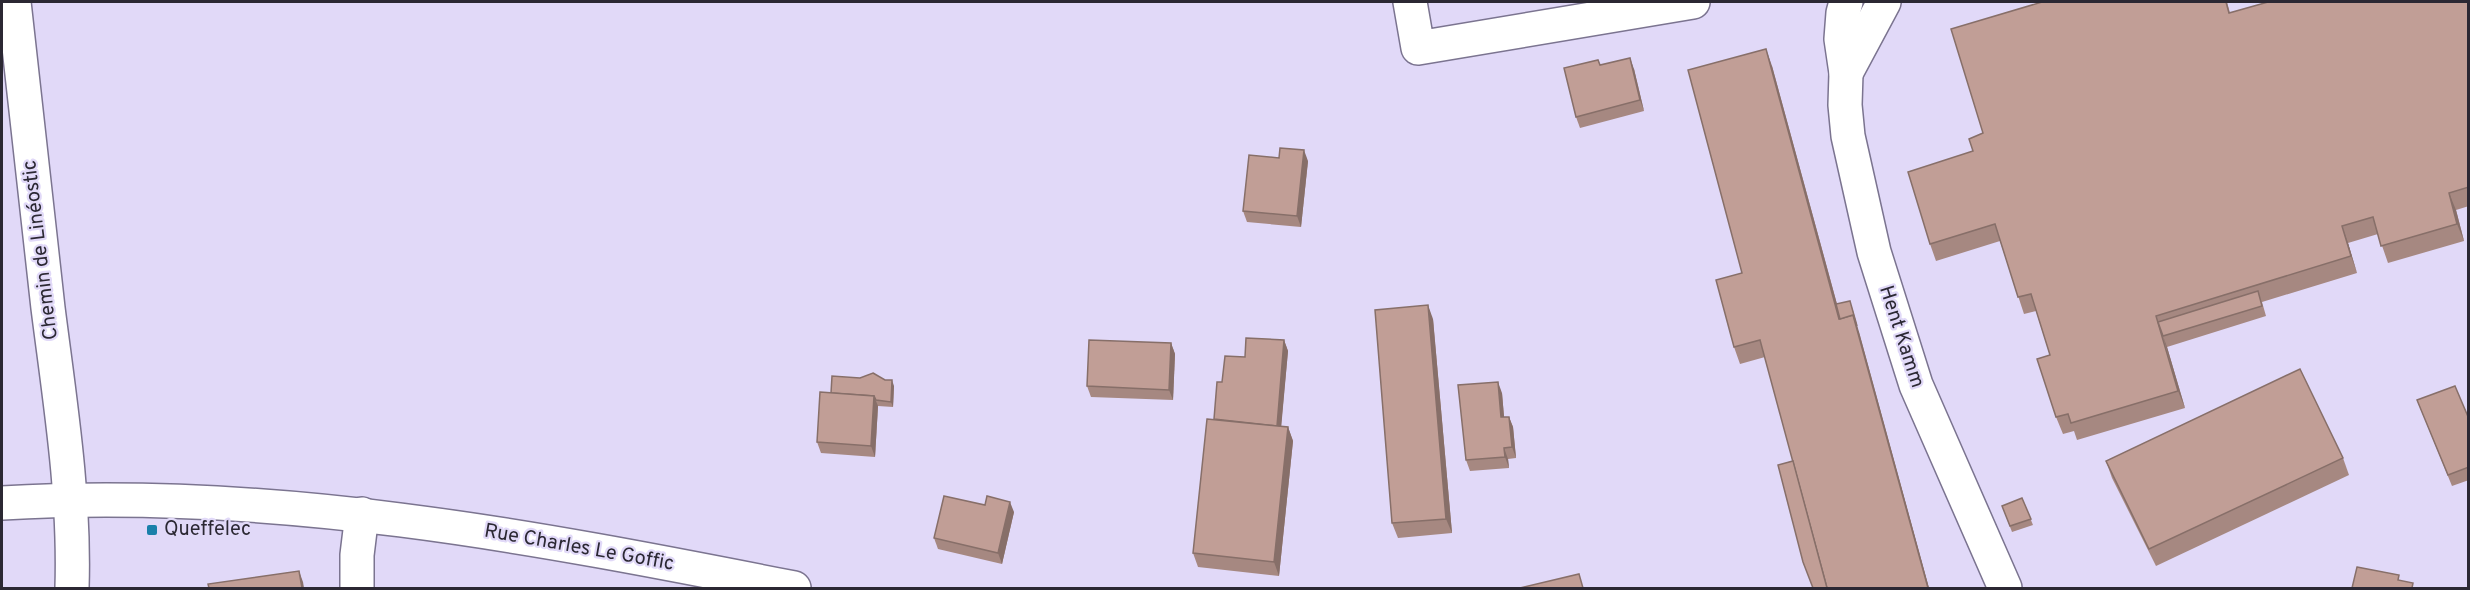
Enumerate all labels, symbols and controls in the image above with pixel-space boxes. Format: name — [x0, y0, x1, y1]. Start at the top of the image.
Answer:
street label: Chemin de Linéostic — [17, 159, 65, 341]
street label: Hent Kamm — [1872, 283, 1930, 391]
place label: Queffelec — [164, 517, 251, 543]
street label: Rue Charles Le Goffic — [482, 518, 676, 578]
marker: Queffelec — [145, 523, 159, 537]

